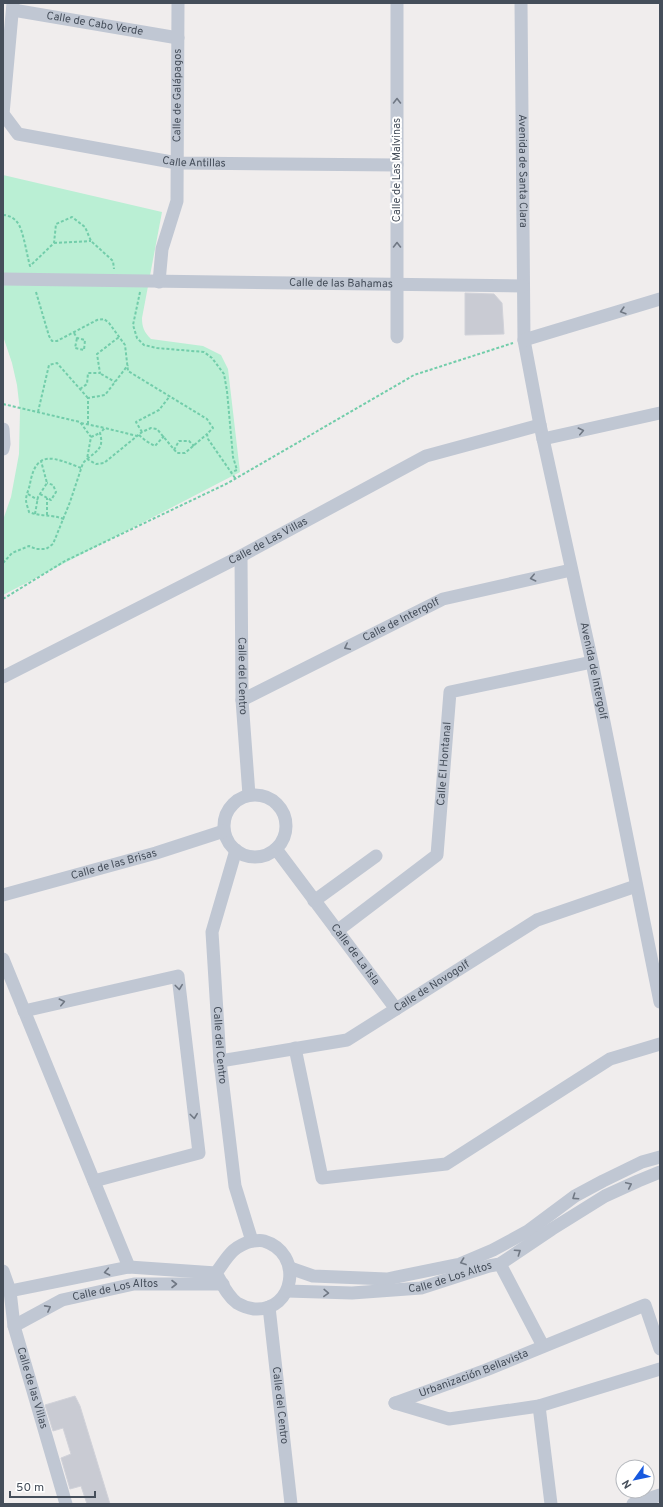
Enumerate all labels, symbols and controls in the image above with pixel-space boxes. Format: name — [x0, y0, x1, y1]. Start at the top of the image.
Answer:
street label: Calle de Cabo Verde — [45, 9, 144, 39]
street label: Calle de Galápagos — [170, 49, 185, 142]
one-way arrow — [393, 98, 401, 104]
street label: Avenida de Santa Clara — [515, 114, 530, 228]
street label: Calle de Las Malvinas — [390, 118, 404, 222]
street label: Calle Antillas — [161, 153, 226, 170]
one-way arrow — [393, 242, 401, 248]
street label: Calle de las Bahamas — [289, 276, 393, 291]
one-way arrow — [619, 306, 626, 315]
one-way arrow — [578, 427, 584, 435]
street label: Calle de Las Villas — [226, 514, 310, 568]
one-way arrow — [530, 574, 536, 582]
street label: Calle de Intergolf — [360, 595, 442, 645]
street label: Avenida de Intergolf — [576, 621, 610, 721]
street label: Calle del Centro — [235, 637, 250, 715]
one-way arrow — [344, 642, 351, 650]
street label: Calle El Hontanal — [434, 721, 455, 806]
street label: Calle de las Brisas — [69, 846, 159, 883]
street label: Calle de La Isla — [328, 921, 383, 988]
street label: Calle de Novogolf — [391, 957, 472, 1015]
one-way arrow — [175, 984, 184, 990]
one-way arrow — [59, 999, 65, 1007]
street label: Calle del Centro — [210, 1006, 230, 1085]
one-way arrow — [190, 1113, 199, 1119]
one-way arrow — [624, 1182, 632, 1190]
one-way arrow — [572, 1192, 579, 1199]
one-way arrow — [514, 1249, 521, 1257]
one-way arrow — [459, 1258, 466, 1266]
street label: Calle de Los Altos — [408, 1259, 493, 1296]
one-way arrow — [104, 1267, 110, 1275]
street label: Calle de Los Altos — [71, 1277, 158, 1304]
one-way arrow — [171, 1280, 177, 1288]
one-way arrow — [323, 1289, 329, 1297]
one-way arrow — [44, 1305, 51, 1312]
street label: Calle de las Villas — [14, 1345, 51, 1431]
street label: Urbanización Bellavista — [417, 1346, 531, 1401]
street label: Calle del Centro — [269, 1366, 291, 1445]
north arrow — [615, 1459, 655, 1499]
scale bar — [10, 1473, 95, 1499]
text: N — [619, 1477, 635, 1491]
text: 50 m — [16, 1480, 44, 1496]

